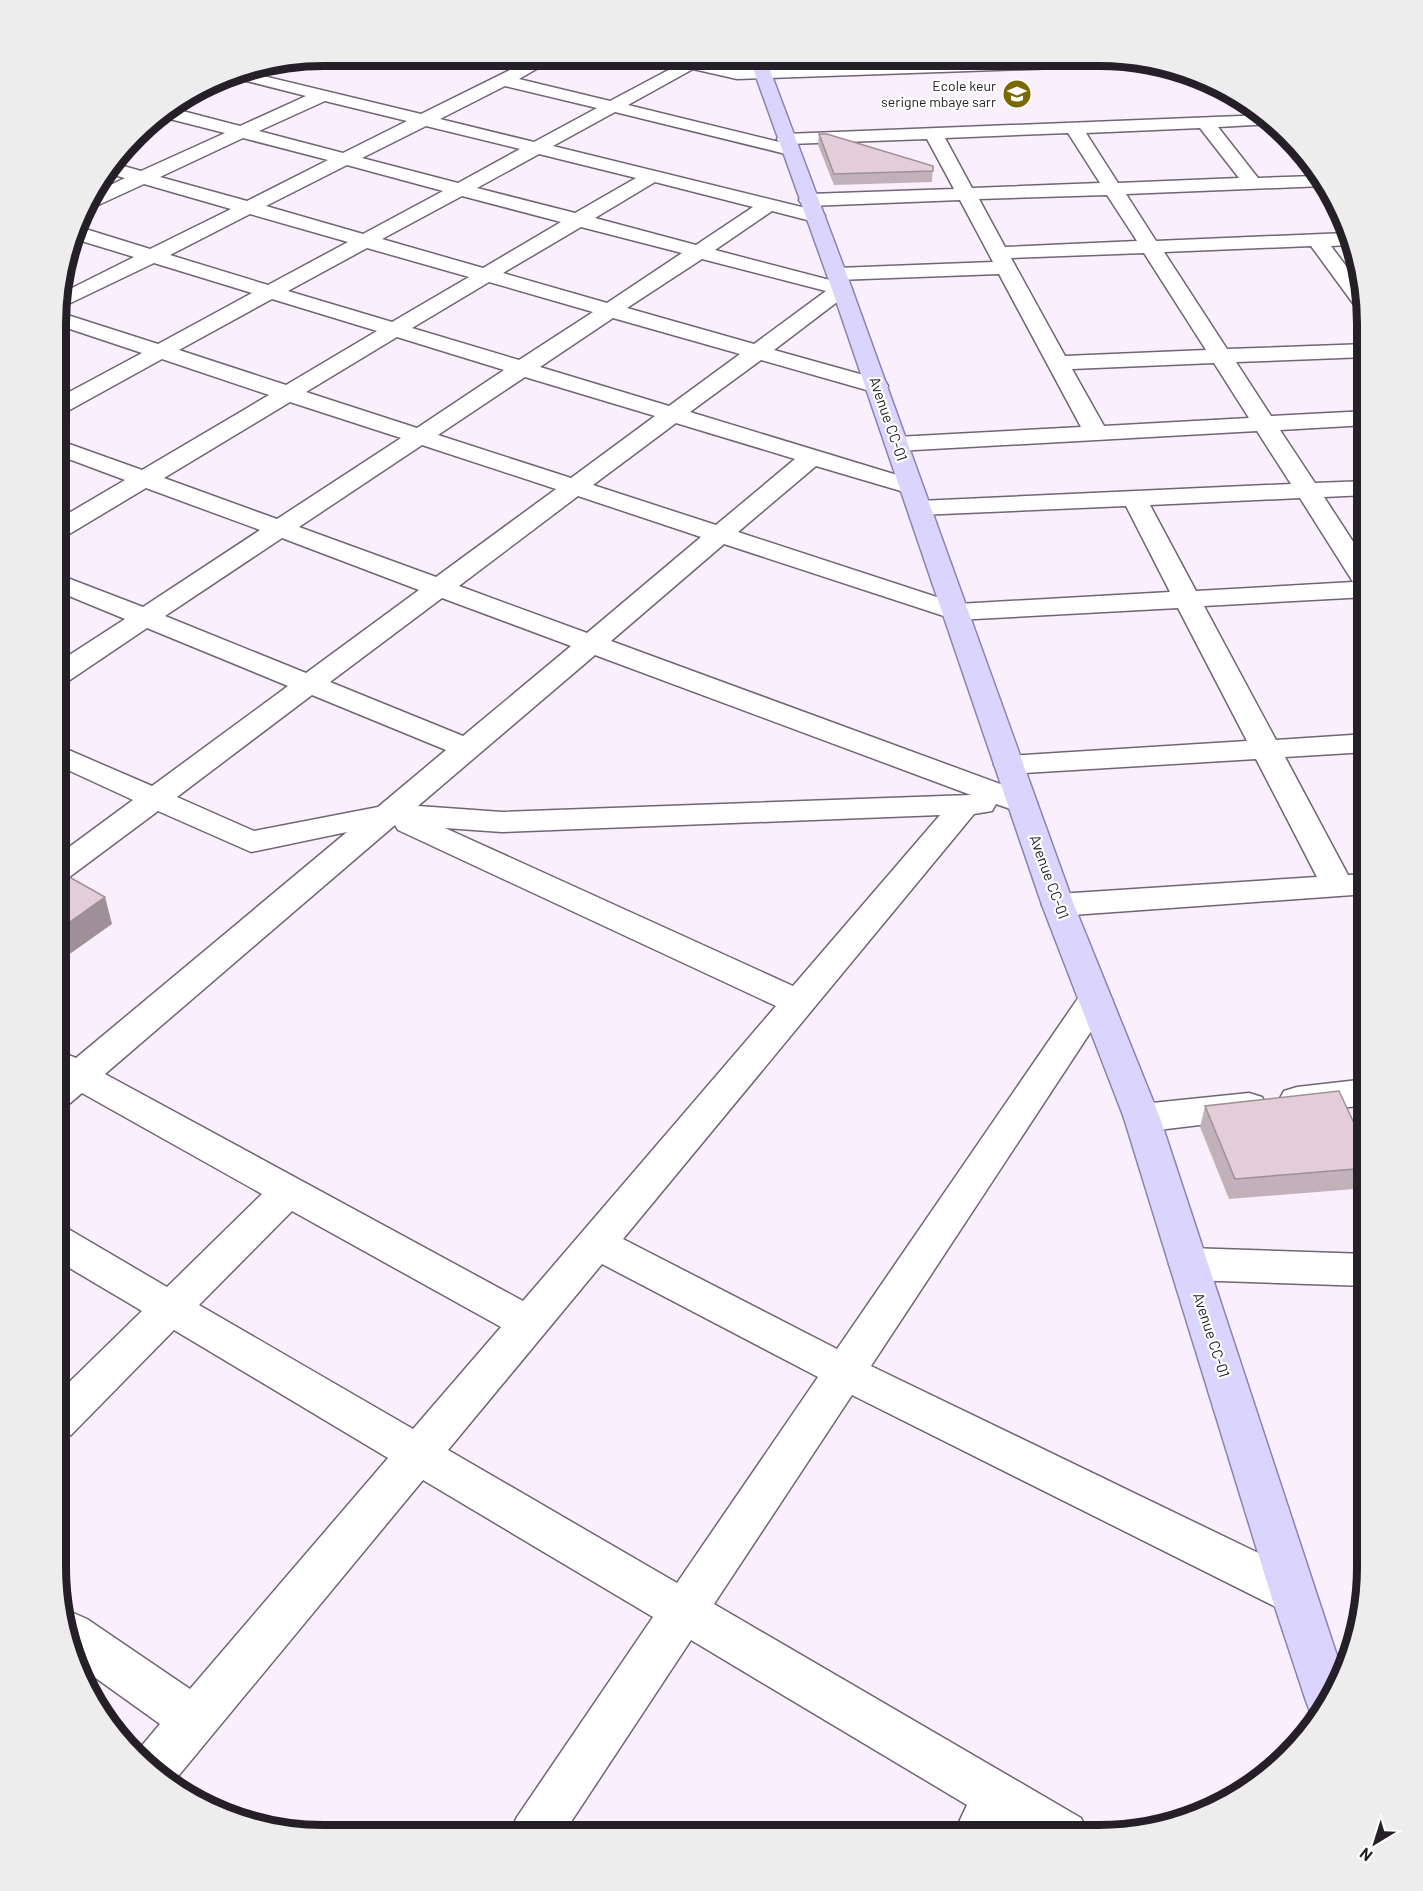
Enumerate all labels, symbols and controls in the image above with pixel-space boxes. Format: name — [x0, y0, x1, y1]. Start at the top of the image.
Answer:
place label: Ecole keur serigne mbaye sarr — [881, 77, 996, 110]
school or university icon: Ecole keur serigne mbaye sarr — [1001, 78, 1033, 110]
street label: Avenue CC-01 — [866, 374, 912, 463]
street label: Avenue CC-01 — [1026, 832, 1073, 921]
street label: Avenue CC-01 — [1190, 1290, 1234, 1379]
north arrow — [1345, 1813, 1405, 1873]
text: N — [1355, 1844, 1375, 1866]

